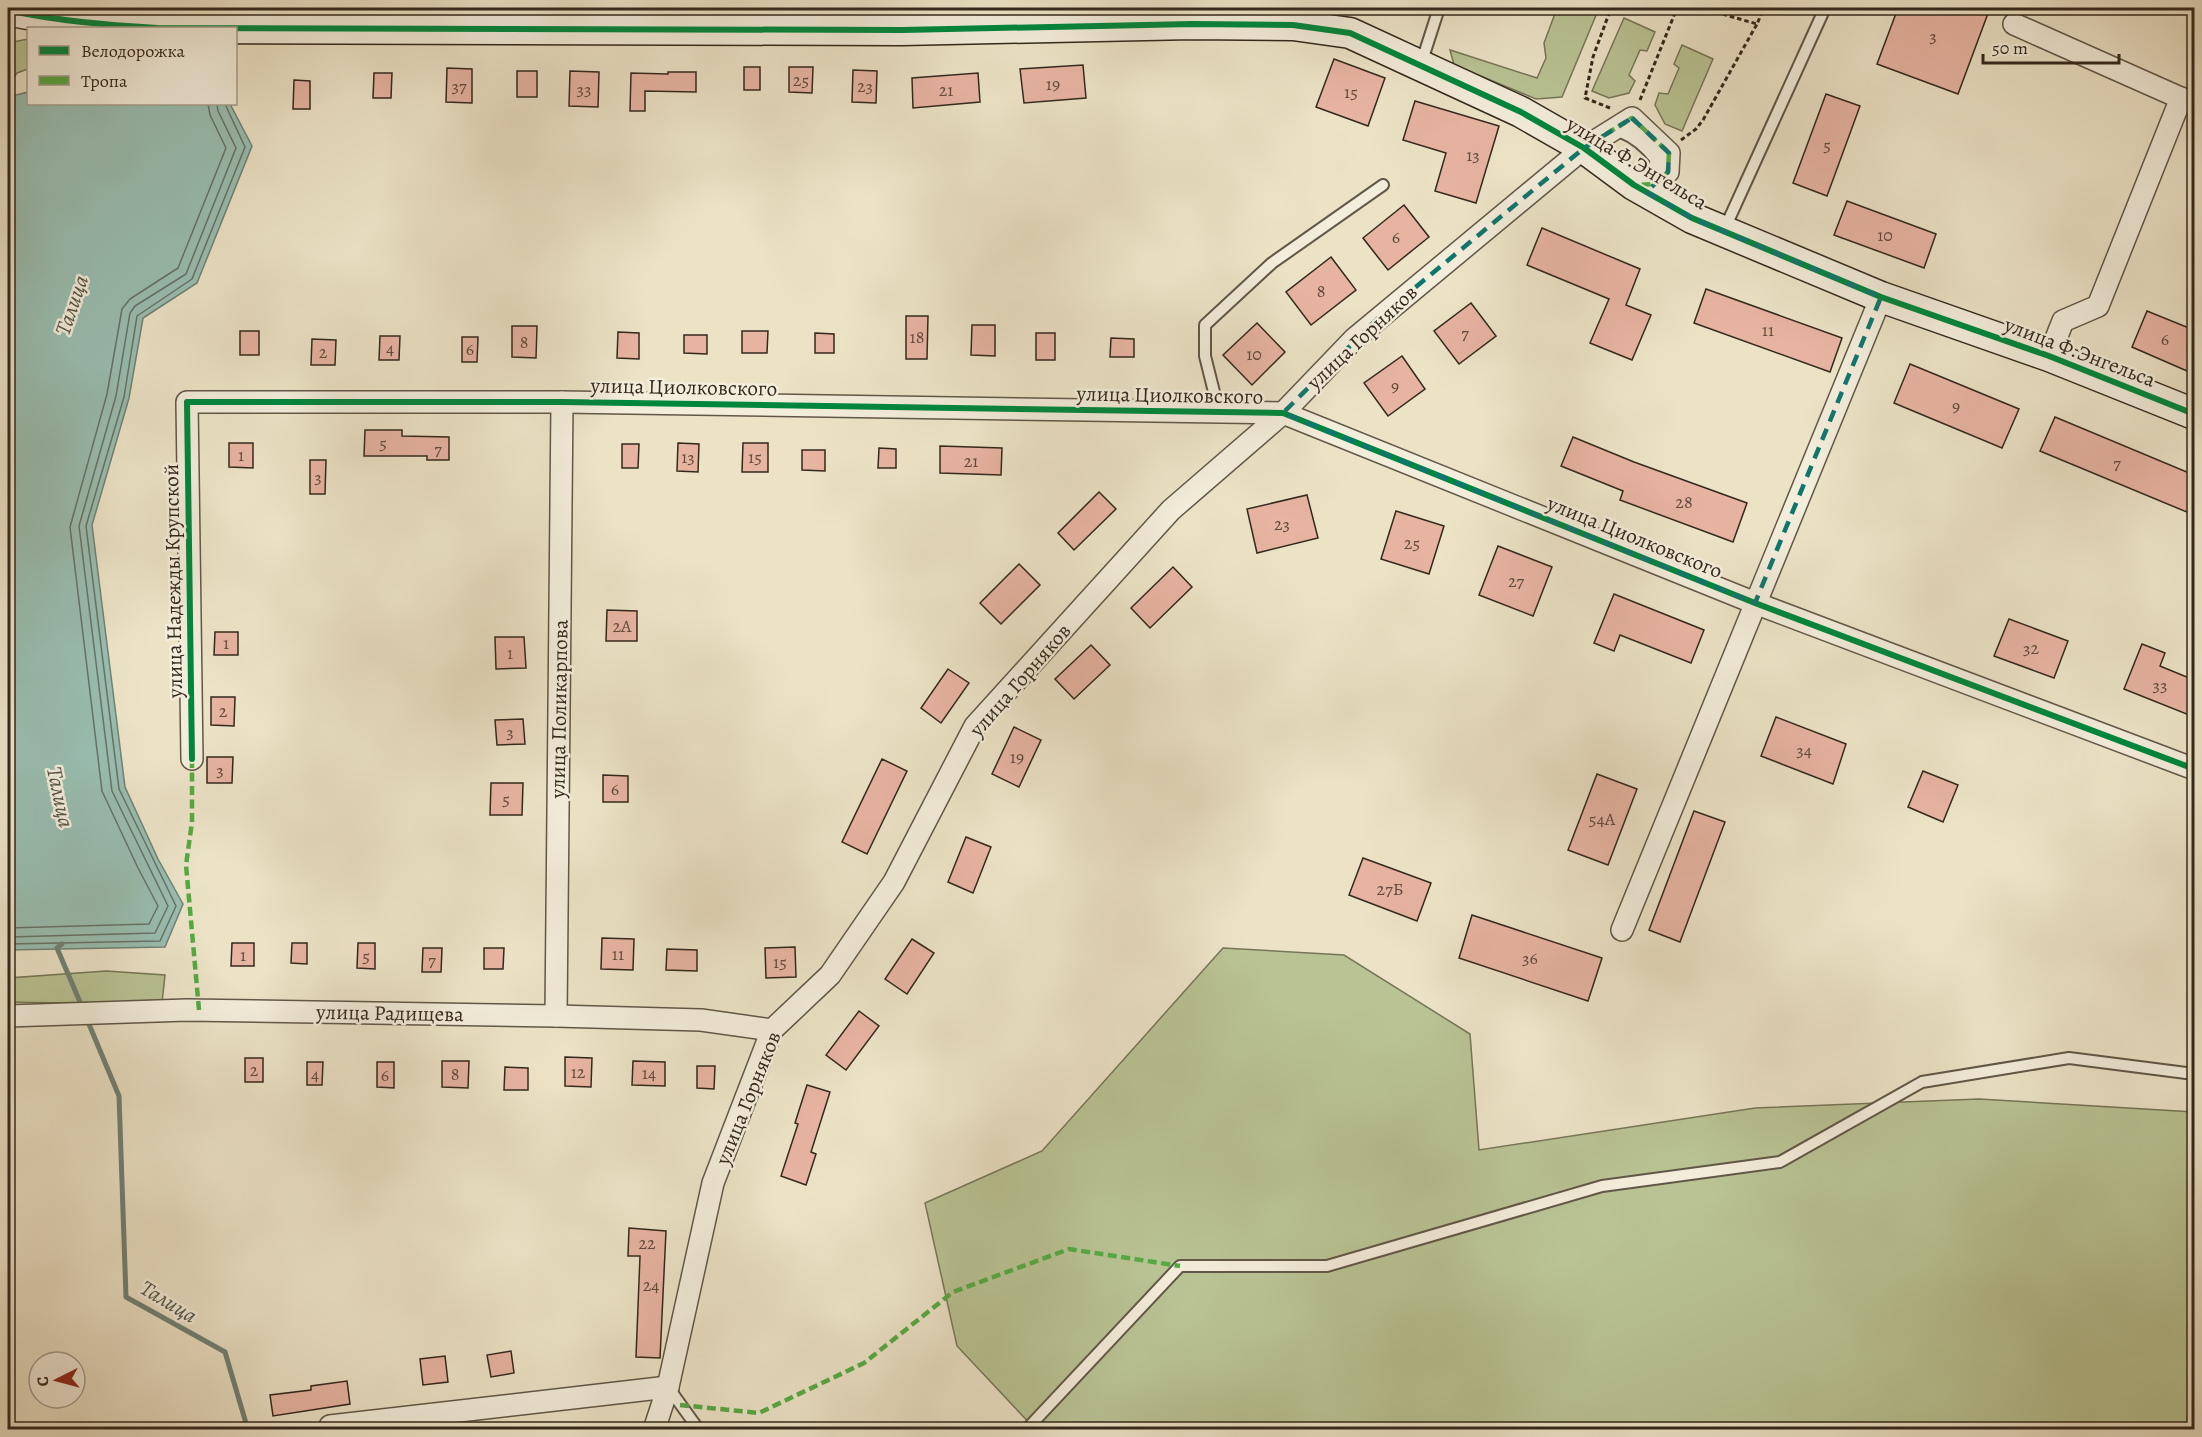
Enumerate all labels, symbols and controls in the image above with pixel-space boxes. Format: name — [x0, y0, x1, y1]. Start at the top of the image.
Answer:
house number: 3 — [1929, 24, 1937, 48]
legend — [27, 27, 237, 105]
scale bar — [1983, 27, 2120, 65]
text: 50 m — [1992, 36, 2028, 60]
text: Велодорожка — [81, 39, 186, 63]
house number: 25 — [793, 68, 809, 92]
text: Тропа — [81, 69, 128, 93]
house number: 19 — [1046, 72, 1060, 96]
house number: 37 — [451, 74, 467, 98]
house number: 23 — [857, 74, 873, 98]
house number: 33 — [577, 77, 591, 101]
house number: 21 — [939, 78, 953, 102]
house number: 15 — [1344, 80, 1358, 104]
street label: улица Ф.Энгельса — [1560, 109, 1713, 216]
house number: 5 — [1823, 133, 1831, 157]
house number: 13 — [1466, 143, 1480, 167]
house number: 10 — [1877, 223, 1893, 247]
house number: 6 — [1392, 225, 1400, 249]
water label: Талица — [48, 271, 96, 339]
street label: улица Горняков — [1300, 278, 1423, 396]
house number: 8 — [1317, 279, 1325, 303]
street label: улица Ф.Энгельса — [1999, 310, 2160, 394]
house number: 11 — [1762, 318, 1774, 342]
house number: 7 — [1461, 321, 1469, 345]
house number: 18 — [910, 325, 924, 349]
house number: 6 — [2161, 327, 2169, 351]
house number: 8 — [520, 330, 528, 354]
house number: 4 — [386, 336, 394, 360]
house number: 6 — [466, 337, 474, 361]
house number: 2 — [319, 340, 328, 364]
house number: 10 — [1246, 342, 1262, 366]
street label: улица Циолковского — [589, 371, 778, 403]
house number: 9 — [1391, 374, 1399, 398]
street label: улица Циолковского — [1075, 379, 1264, 411]
house number: 9 — [1952, 394, 1960, 418]
house number: 5 — [379, 431, 387, 455]
house number: 7 — [434, 437, 442, 461]
house number: 1 — [238, 443, 244, 467]
house number: 13 — [681, 445, 695, 469]
house number: 15 — [748, 445, 762, 469]
house number: 21 — [964, 449, 978, 473]
house number: 7 — [2113, 451, 2121, 475]
street label: улица Надежды Крупской — [157, 464, 189, 699]
house number: 3 — [314, 465, 322, 489]
street label: улица Циолковского — [1542, 489, 1727, 585]
house number: 28 — [1675, 490, 1693, 514]
house number: 23 — [1274, 512, 1290, 536]
house number: 25 — [1404, 531, 1420, 555]
house number: 27 — [1508, 569, 1524, 593]
house number: 2А — [612, 614, 632, 638]
street label: улица Горняков — [962, 617, 1077, 743]
street label: улица Поликарпова — [543, 619, 575, 800]
house number: 1 — [223, 631, 229, 655]
house number: 32 — [2023, 636, 2039, 660]
house number: 1 — [507, 641, 513, 665]
house number: 33 — [2153, 673, 2167, 697]
house number: 2 — [219, 699, 228, 723]
house number: 3 — [506, 720, 514, 744]
house number: 34 — [1796, 738, 1812, 762]
house number: 19 — [1010, 745, 1024, 769]
house number: 3 — [216, 758, 224, 782]
water label: Талица — [39, 764, 81, 830]
house number: 6 — [611, 777, 619, 801]
house number: 5 — [502, 787, 510, 811]
house number: 54А — [1589, 807, 1616, 831]
house number: 27Б — [1377, 877, 1403, 901]
house number: 11 — [612, 942, 624, 966]
house number: 1 — [240, 943, 246, 967]
house number: 5 — [362, 944, 370, 968]
house number: 36 — [1522, 946, 1538, 970]
house number: 7 — [428, 948, 436, 972]
house number: 15 — [773, 950, 787, 974]
street label: улица Радищева — [315, 998, 464, 1028]
street label: улица Горняков — [708, 1027, 788, 1170]
house number: 2 — [250, 1058, 259, 1082]
house number: 12 — [571, 1060, 586, 1084]
house number: 14 — [642, 1061, 656, 1085]
house number: 4 — [311, 1062, 319, 1086]
house number: 8 — [451, 1062, 459, 1086]
house number: 6 — [381, 1063, 389, 1087]
house number: 22 — [638, 1231, 656, 1255]
water label: Талица — [134, 1273, 203, 1331]
house number: 24 — [643, 1273, 659, 1297]
north arrow — [27, 1350, 87, 1410]
text: С — [32, 1375, 55, 1388]

